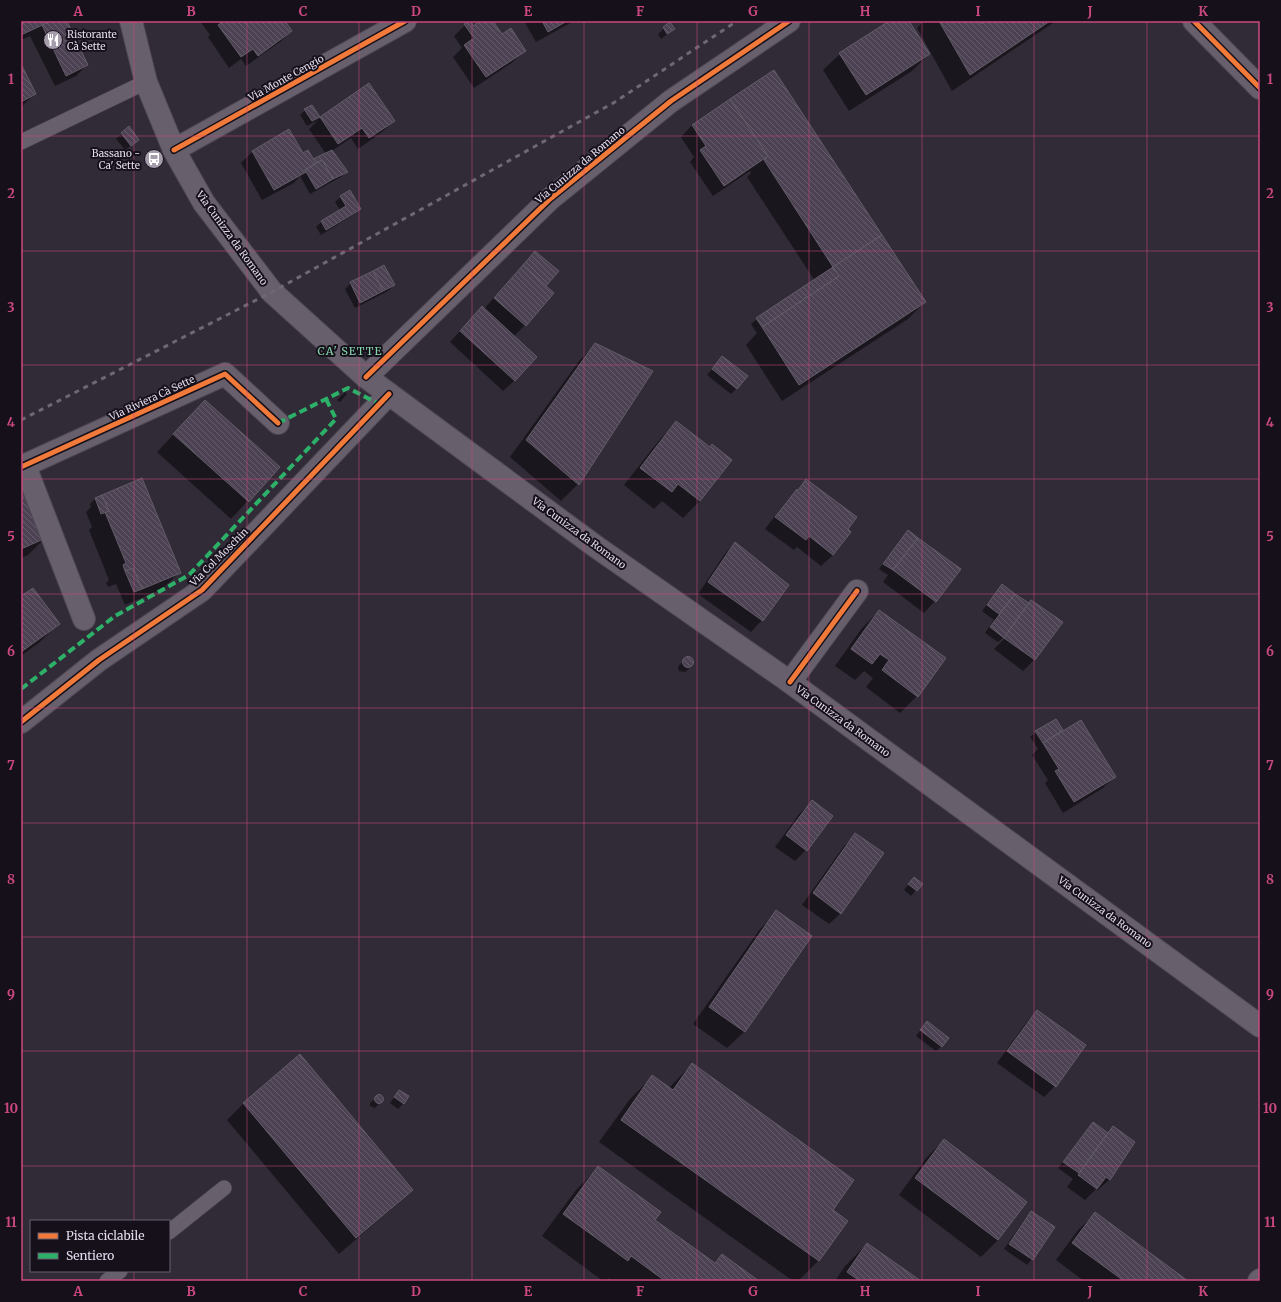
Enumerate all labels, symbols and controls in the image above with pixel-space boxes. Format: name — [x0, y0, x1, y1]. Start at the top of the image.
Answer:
text: A — [72, 3, 83, 20]
text: B — [186, 3, 196, 20]
text: C — [299, 3, 308, 20]
text: D — [411, 3, 421, 20]
text: E — [524, 3, 533, 20]
text: F — [636, 3, 644, 20]
text: G — [748, 3, 758, 20]
text: H — [860, 3, 871, 20]
text: I — [975, 3, 981, 20]
text: J — [1086, 3, 1093, 20]
text: K — [1198, 3, 1208, 20]
place label: Ristorante Cà Sette — [67, 28, 117, 53]
restaurant icon: Ristorante Cà Sette — [42, 29, 64, 51]
street label: Via Monte Cengio — [245, 52, 326, 105]
text: 1 — [8, 71, 14, 88]
text: 1 — [1267, 71, 1273, 88]
street label: Via Cunizza da Romano — [532, 124, 628, 207]
place label: Bassano - Ca' Sette — [92, 147, 140, 172]
bus stop icon: Bassano - Ca' Sette — [143, 148, 165, 170]
text: 2 — [7, 185, 15, 202]
text: 2 — [1266, 185, 1274, 202]
street label: Via Cunizza da Romano — [193, 188, 271, 288]
text: 3 — [7, 299, 15, 316]
text: 3 — [1266, 299, 1274, 316]
district label: CA' SETTE — [318, 344, 382, 358]
street label: Via Riviera Cà Sette — [106, 373, 197, 424]
text: 4 — [7, 414, 16, 431]
text: 4 — [1266, 414, 1275, 431]
street label: Via Cunizza da Romano — [529, 494, 629, 572]
street label: Via Col Moschin — [186, 525, 251, 590]
text: 5 — [7, 528, 15, 545]
text: 5 — [1266, 528, 1274, 545]
text: 6 — [7, 643, 15, 660]
text: 6 — [1266, 643, 1274, 660]
street label: Via Cunizza da Romano — [793, 682, 893, 760]
text: 7 — [7, 757, 15, 774]
text: 7 — [1266, 757, 1274, 774]
text: 8 — [7, 871, 15, 888]
text: 8 — [1266, 871, 1274, 888]
street label: Via Cunizza da Romano — [1055, 873, 1155, 951]
text: 9 — [7, 986, 15, 1003]
text: 9 — [1266, 986, 1274, 1003]
text: 10 — [4, 1100, 18, 1117]
text: 10 — [1263, 1100, 1277, 1117]
text: 11 — [5, 1214, 17, 1231]
text: 11 — [1264, 1214, 1276, 1231]
legend — [30, 1220, 170, 1272]
text: Pista ciclabile — [66, 1228, 144, 1243]
text: Sentiero — [66, 1248, 114, 1263]
text: A — [72, 1283, 83, 1300]
text: B — [186, 1283, 196, 1300]
text: C — [299, 1283, 308, 1300]
text: D — [411, 1283, 421, 1300]
text: E — [524, 1283, 533, 1300]
text: F — [636, 1283, 644, 1300]
text: G — [748, 1283, 758, 1300]
text: H — [860, 1283, 871, 1300]
text: I — [975, 1283, 981, 1300]
text: J — [1086, 1283, 1093, 1300]
text: K — [1198, 1283, 1208, 1300]

